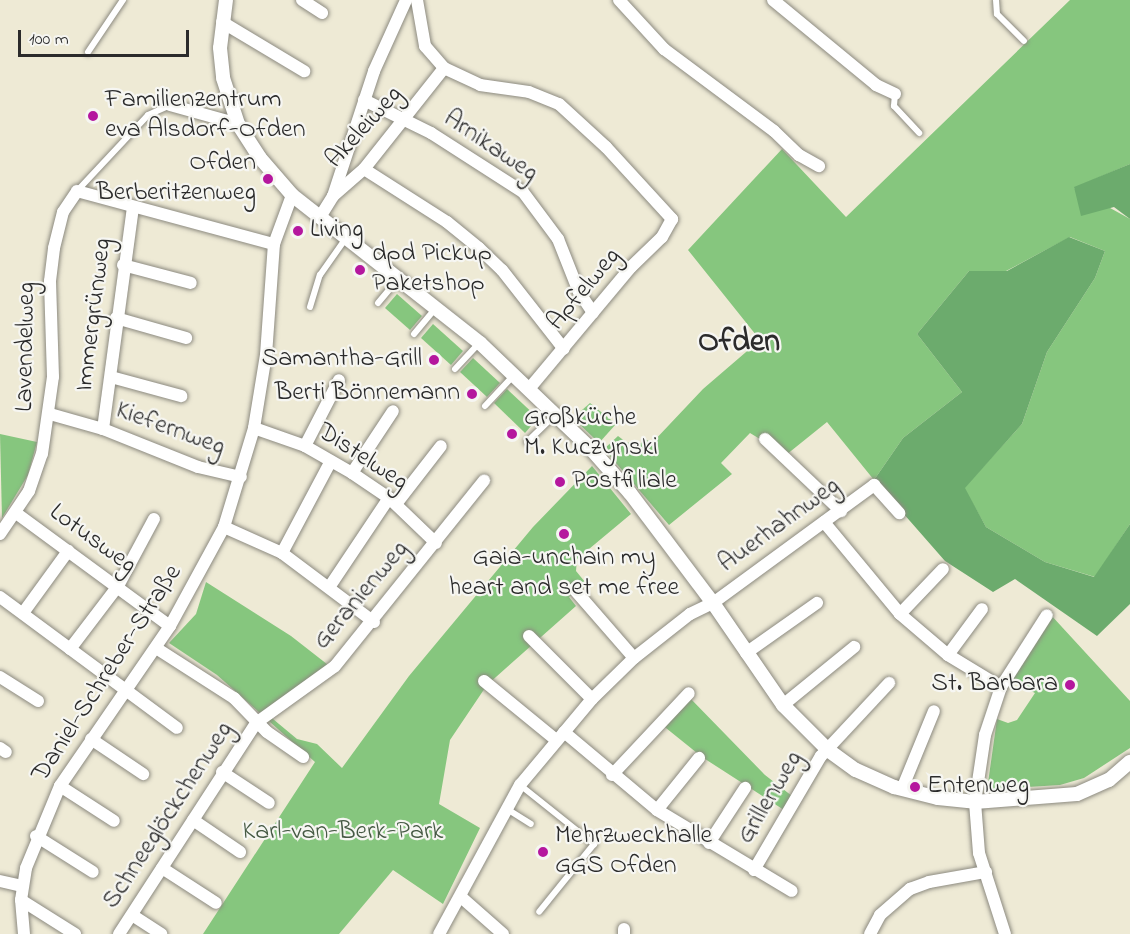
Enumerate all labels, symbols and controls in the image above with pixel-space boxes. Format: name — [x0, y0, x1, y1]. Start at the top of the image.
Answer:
scale bar — [21, 18, 192, 56]
text: 100 m — [29, 27, 69, 53]
street label: Akeleiweg — [320, 80, 410, 176]
place label: Familienzentrum eva Alsdorf-Ofden — [105, 85, 306, 146]
street label: Arnikaweg — [437, 104, 543, 190]
marker: Familienzentrum eva Alsdorf-Ofden — [86, 109, 100, 123]
place label: Ofden Berberitzenweg — [96, 148, 256, 210]
marker: Ofden Berberitzenweg — [261, 172, 275, 186]
place label: Living — [310, 215, 364, 247]
marker: Living — [291, 224, 305, 238]
street label: Immergrünweg — [70, 237, 120, 393]
place label: dpd Pickup Paketshop — [372, 239, 492, 300]
street label: Apfelweg — [541, 242, 629, 338]
marker: dpd Pickup Paketshop — [353, 263, 367, 277]
street label: Lavendelweg — [10, 282, 44, 412]
district label: Ofden — [698, 324, 780, 362]
place label: Samantha-Grill — [262, 344, 422, 376]
marker: Samantha-Grill — [427, 353, 441, 367]
place label: Berti Bönnemann — [275, 378, 460, 410]
marker: Berti Bönnemann — [465, 387, 479, 401]
street label: Kiefernweg — [111, 396, 229, 464]
place label: Großküche M. Kuczynski — [524, 403, 658, 464]
street label: Distelweg — [311, 417, 413, 499]
marker: Großküche M. Kuczynski — [505, 427, 519, 441]
place label: Postfiliale — [572, 466, 677, 498]
street label: Auerhahnweg — [713, 472, 847, 580]
marker: Postfiliale — [553, 475, 567, 489]
street label: Lotusweg — [42, 498, 142, 582]
marker: Gaia-unchain my heart and set me free — [557, 527, 571, 541]
street label: Geranienweg — [307, 535, 417, 657]
place label: Gaia-unchain my heart and set me free — [449, 543, 679, 604]
street label: Daniel-Schreber-Straße — [26, 560, 190, 788]
place label: St. Barbara — [931, 669, 1058, 701]
marker: St. Barbara — [1063, 678, 1077, 692]
street label: Schneeglöckchenweg — [97, 717, 241, 915]
street label: Grillenweg — [731, 746, 811, 850]
place label: Entenweg — [927, 771, 1029, 803]
marker: Entenweg — [908, 780, 922, 794]
park label: Karl-van-Berk-Park — [243, 817, 443, 849]
place label: Mehrzweckhalle GGS Ofden — [555, 821, 712, 882]
marker: Mehrzweckhalle GGS Ofden — [536, 845, 550, 859]

